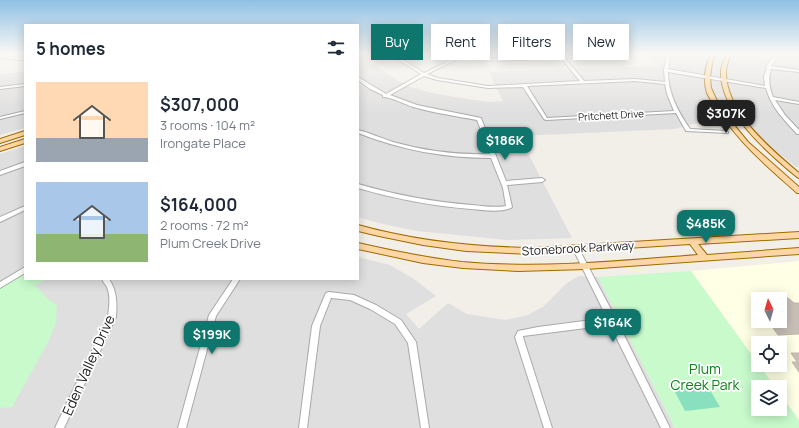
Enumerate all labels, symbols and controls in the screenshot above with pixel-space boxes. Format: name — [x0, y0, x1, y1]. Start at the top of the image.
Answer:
chip: Buy — [371, 24, 423, 60]
chip: Rent — [431, 24, 490, 60]
chip: Filters — [498, 24, 565, 60]
chip: New — [573, 24, 629, 60]
text: 5 homes — [36, 37, 105, 60]
icon: filters — [325, 37, 347, 59]
text: $307,000 — [160, 93, 239, 116]
icon: home — [68, 98, 116, 146]
pin: $307K — [698, 100, 754, 134]
text: $307K — [706, 104, 746, 122]
street label: Pritchett Drive — [578, 106, 644, 124]
text: 3 rooms · 104 m² — [160, 116, 255, 134]
pin: $186K — [477, 127, 533, 161]
text: $186K — [486, 131, 524, 149]
text: Irongate Place — [160, 134, 246, 152]
text: $164,000 — [160, 193, 237, 216]
icon: home — [68, 198, 116, 246]
pin: $485K — [678, 210, 734, 244]
text: $485K — [686, 214, 726, 232]
text: 2 rooms · 72 m² — [160, 216, 249, 234]
text: Plum Creek Drive — [160, 234, 261, 252]
street label: Stonebrook Parkway — [521, 237, 635, 259]
north arrow — [751, 292, 787, 328]
map controls — [751, 292, 787, 416]
pin: $164K — [585, 309, 641, 343]
street label: Eden Valley Drive — [57, 312, 119, 418]
text: $164K — [594, 313, 632, 331]
pin: $199K — [184, 321, 240, 355]
text: $199K — [193, 325, 231, 343]
button: locate — [751, 336, 787, 372]
park label: Plum Creek Park — [671, 359, 741, 394]
button: layers — [751, 380, 787, 416]

